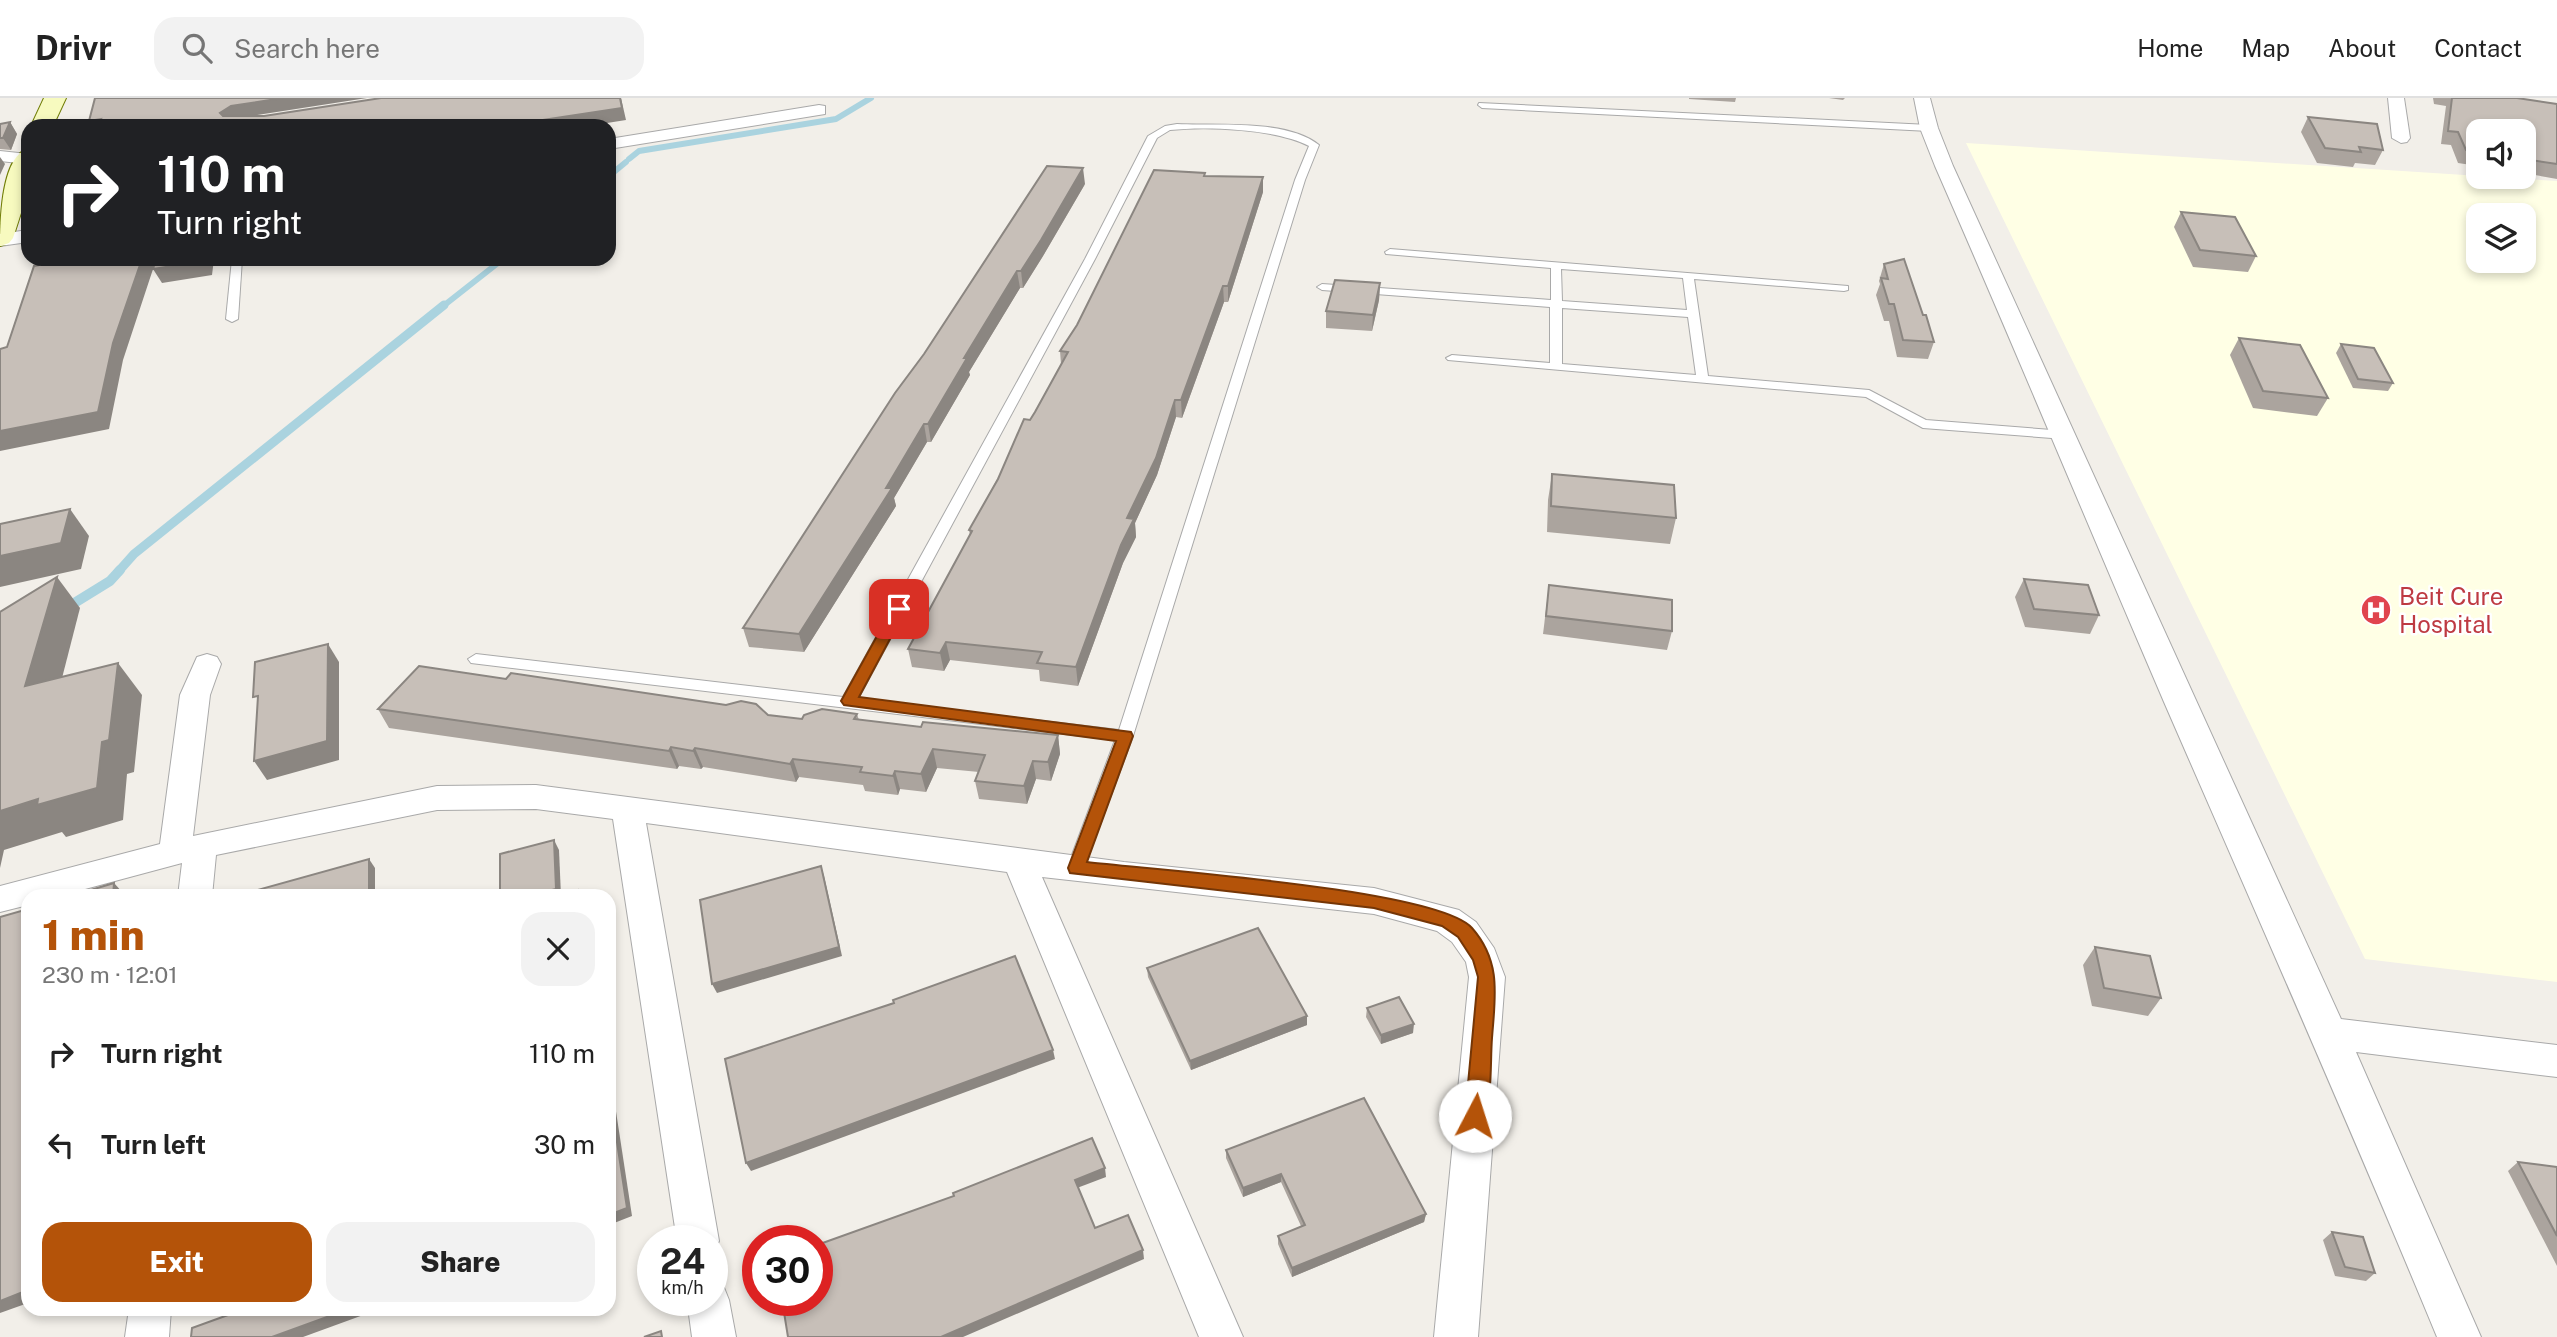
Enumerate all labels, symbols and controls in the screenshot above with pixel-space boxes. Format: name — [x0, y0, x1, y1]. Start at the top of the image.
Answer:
search box — [154, 17, 644, 80]
text: Drivr — [35, 29, 112, 67]
icon: search — [178, 29, 216, 67]
text: Search here — [234, 33, 380, 64]
text: Home — [2137, 34, 2203, 62]
text: Map — [2241, 34, 2290, 62]
text: About — [2328, 34, 2396, 62]
text: Contact — [2434, 34, 2522, 62]
map controls — [2466, 119, 2536, 273]
button: sound — [2466, 119, 2536, 189]
text: 110 m — [157, 145, 285, 203]
icon: right — [42, 147, 133, 238]
button: layers — [2466, 203, 2536, 273]
text: Turn right — [157, 204, 302, 241]
pin — [869, 579, 929, 639]
place label: Beit Cure Hospital — [2399, 582, 2503, 638]
icon: arrive — [880, 590, 918, 628]
hospital icon: Beit Cure Hospital — [2359, 593, 2393, 627]
text: 1 min — [42, 910, 145, 959]
button: close — [521, 912, 595, 986]
text: 230 m · 12:01 — [42, 961, 178, 988]
icon: right — [42, 1035, 80, 1073]
text: Turn right — [101, 1038, 223, 1069]
text: 110 m — [529, 1038, 595, 1069]
position arrow — [1438, 1079, 1512, 1153]
icon: left — [42, 1126, 80, 1164]
text: Turn left — [101, 1129, 206, 1160]
text: 30 m — [534, 1129, 595, 1160]
button: Exit — [42, 1222, 312, 1302]
button: Share — [326, 1222, 595, 1302]
speed limit sign: 30 — [742, 1225, 833, 1316]
text: 24 — [660, 1241, 705, 1282]
text: km/h — [661, 1277, 704, 1298]

